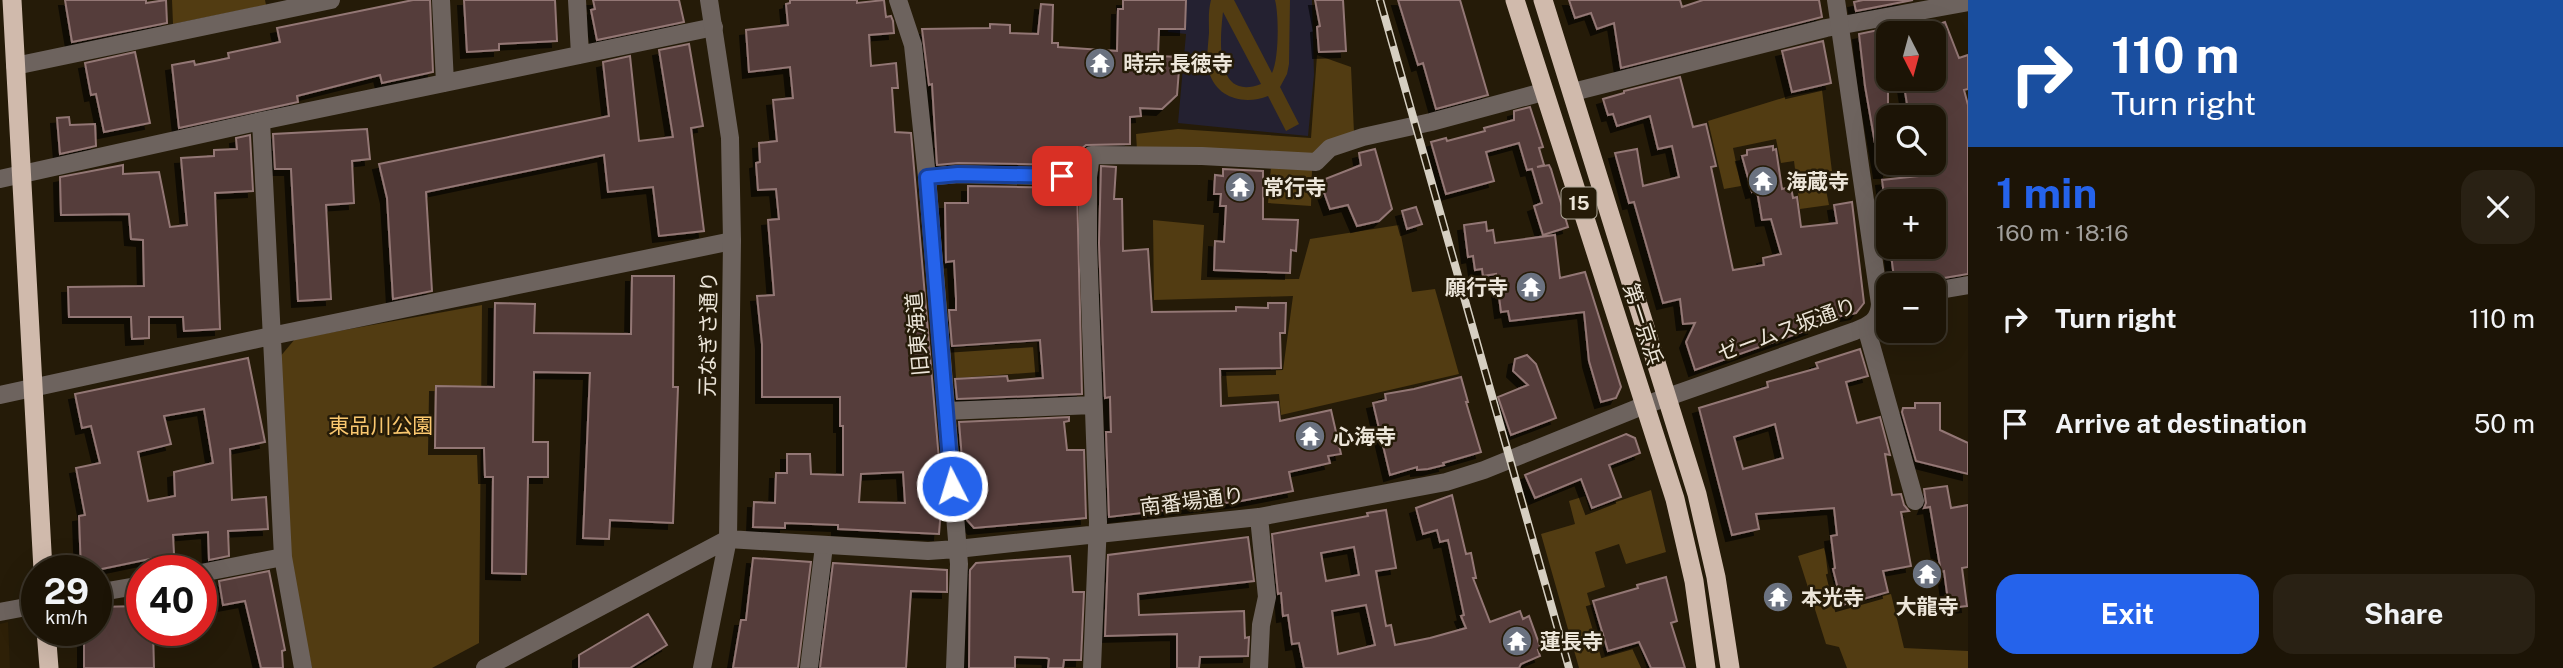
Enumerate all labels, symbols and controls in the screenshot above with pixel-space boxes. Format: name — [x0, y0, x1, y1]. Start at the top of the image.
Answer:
north arrow — [1876, 21, 1946, 91]
map controls — [1876, 21, 1946, 343]
text: 110 m — [2111, 26, 2239, 84]
icon: right — [1996, 28, 2087, 119]
temple icon: 時宗 長徳寺 — [1083, 46, 1117, 80]
place label: 時宗 長徳寺 — [1123, 51, 1233, 76]
text: Turn right — [2111, 85, 2256, 122]
button: search — [1876, 105, 1946, 175]
pin — [1032, 146, 1092, 206]
icon: arrive — [1043, 157, 1081, 195]
temple icon: 海蔵寺 — [1746, 164, 1780, 198]
text: 1 min — [1996, 168, 2097, 217]
place label: 海蔵寺 — [1786, 169, 1849, 194]
temple icon: 常行寺 — [1223, 170, 1257, 204]
button: close — [2461, 170, 2535, 244]
place label: 常行寺 — [1263, 175, 1326, 200]
road number: 15 — [1562, 188, 1596, 218]
button: + — [1876, 189, 1946, 259]
text: 160 m · 18:16 — [1996, 219, 2129, 246]
temple icon: 願行寺 — [1514, 270, 1548, 304]
street label: 元なぎさ通り — [694, 271, 722, 397]
button: − — [1876, 273, 1946, 343]
place label: 願行寺 — [1445, 275, 1508, 300]
street label: 第一京浜 — [1618, 280, 1668, 368]
street label: 旧東海道 — [901, 291, 933, 377]
street label: ゼームス坂通り — [1714, 292, 1860, 366]
icon: right — [1996, 300, 2034, 338]
text: Turn right — [2055, 303, 2177, 334]
text: 110 m — [2469, 303, 2535, 334]
icon: arrive — [1996, 405, 2034, 443]
text: Arrive at destination — [2055, 408, 2307, 439]
text: 50 m — [2474, 408, 2535, 439]
park label: 東品川公園 — [329, 413, 434, 438]
temple icon: 心海寺 — [1293, 419, 1327, 453]
place label: 心海寺 — [1333, 424, 1396, 449]
position arrow — [915, 449, 989, 523]
street label: 南番場通り — [1138, 482, 1246, 520]
speed limit sign: 40 — [126, 555, 217, 646]
temple icon: 大龍寺 — [1910, 557, 1944, 591]
text: 29 — [44, 571, 89, 612]
button: Exit — [1996, 574, 2259, 654]
button: Share — [2273, 574, 2535, 654]
temple icon: 本光寺 — [1761, 580, 1795, 614]
place label: 本光寺 — [1801, 585, 1864, 610]
place label: 大龍寺 — [1896, 594, 1959, 619]
text: km/h — [45, 607, 88, 628]
temple icon: 蓮長寺 — [1500, 624, 1534, 658]
place label: 蓮長寺 — [1540, 629, 1603, 654]

